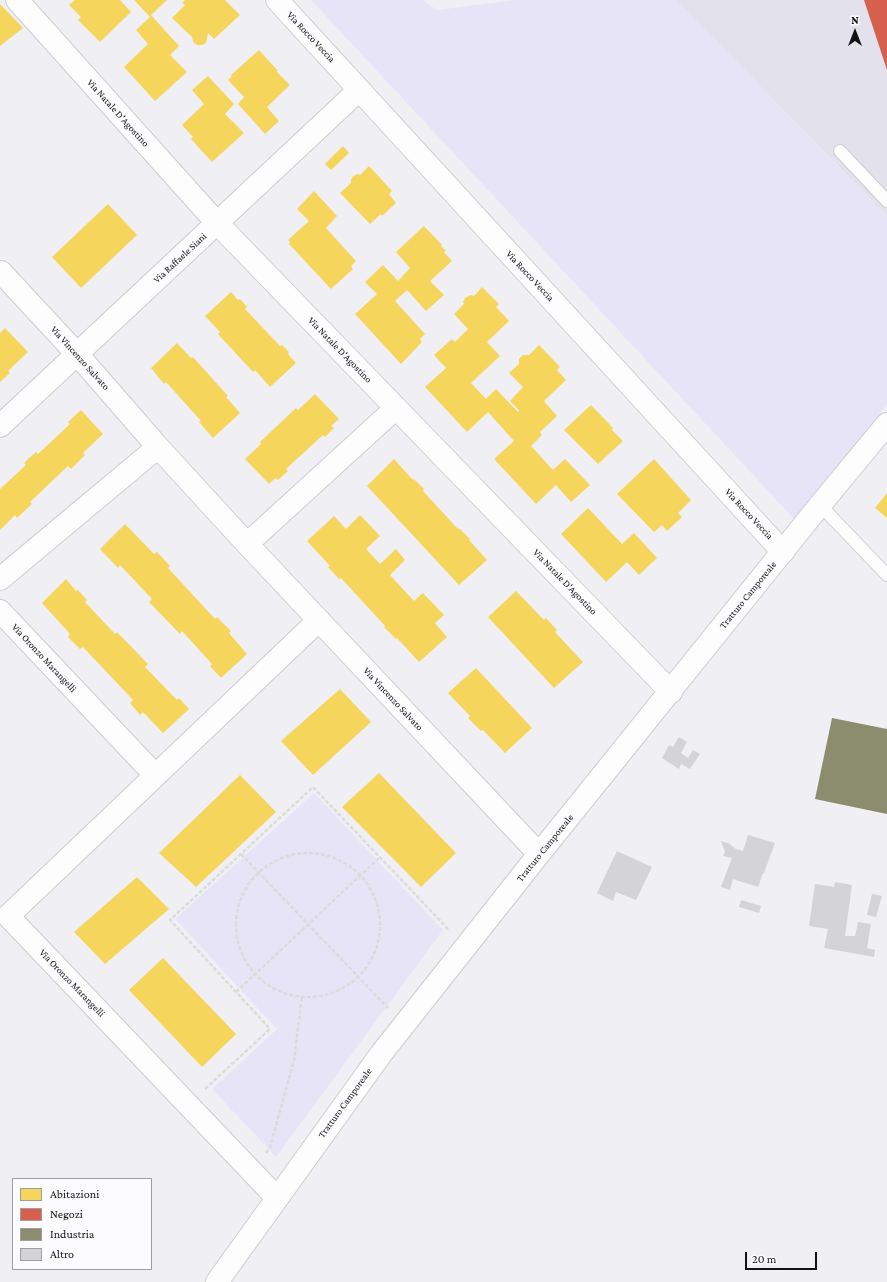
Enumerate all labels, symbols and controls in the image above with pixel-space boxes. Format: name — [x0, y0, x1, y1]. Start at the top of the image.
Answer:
street label: Via Rocco Veccia — [284, 9, 338, 65]
north arrow — [835, 12, 875, 52]
text: N — [851, 14, 859, 26]
street label: Via Natale D'Agostino — [84, 77, 152, 149]
street label: Via Raffaele Siani — [151, 230, 209, 286]
street label: Via Rocco Veccia — [503, 248, 557, 304]
street label: Via Natale D'Agostino — [305, 315, 375, 385]
street label: Via Vincenzo Salvato — [48, 323, 112, 393]
street label: Via Rocco Veccia — [722, 486, 776, 542]
street label: Via Natale D'Agostino — [530, 547, 600, 617]
street label: Tratturo Camporeale — [717, 559, 779, 631]
street label: Via Oronzo Marangelli — [9, 621, 79, 695]
street label: Via Vincenzo Salvato — [360, 665, 426, 733]
street label: Tratturo Camporeale — [514, 812, 576, 884]
street label: Via Oronzo Marangelli — [37, 947, 107, 1019]
street label: Tratturo Camporeale — [316, 1066, 374, 1140]
legend — [12, 1178, 152, 1270]
text: Abitazioni — [50, 1187, 99, 1201]
text: Negozi — [50, 1207, 83, 1221]
text: Industria — [50, 1227, 94, 1241]
scale bar — [747, 1244, 819, 1270]
text: Altro — [50, 1247, 74, 1261]
text: 20 m — [752, 1252, 776, 1266]

